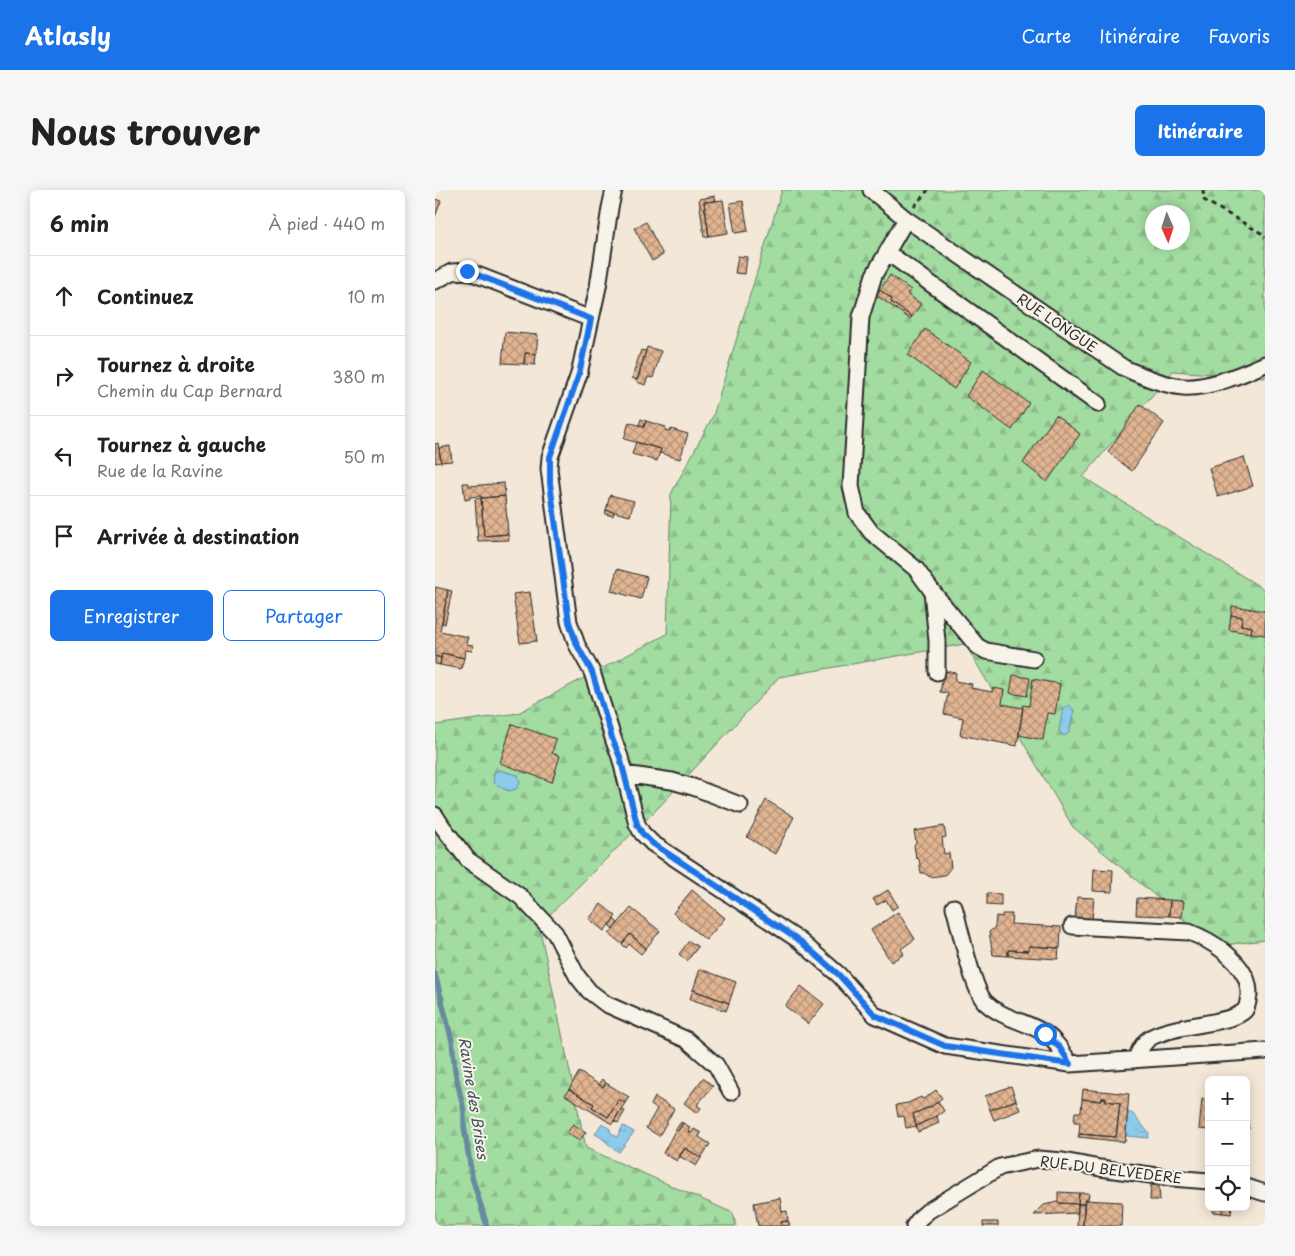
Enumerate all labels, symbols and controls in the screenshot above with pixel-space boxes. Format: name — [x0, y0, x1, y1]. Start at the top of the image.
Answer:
text: Atlasly — [25, 17, 111, 53]
text: Carte — [1021, 22, 1071, 49]
text: Itinéraire — [1099, 22, 1180, 49]
text: Favoris — [1208, 22, 1270, 49]
text: Nous trouver — [30, 104, 260, 157]
button: Itinéraire — [1135, 105, 1265, 156]
north arrow — [1145, 205, 1190, 250]
text: 6 min — [50, 207, 109, 239]
text: À pied · 440 m — [269, 211, 385, 235]
route end — [456, 260, 479, 283]
icon: ahead — [50, 282, 78, 310]
text: Continuez — [97, 282, 194, 310]
text: 10 m — [348, 284, 385, 308]
street label: RUE LONGUE — [1013, 288, 1102, 357]
text: Tournez à droite — [97, 350, 255, 378]
icon: right — [50, 362, 78, 390]
text: 380 m — [333, 364, 385, 388]
text: Chemin du Cap Bernard — [97, 378, 282, 402]
text: Tournez à gauche — [97, 430, 266, 458]
icon: left — [50, 442, 78, 470]
text: 50 m — [344, 444, 385, 468]
text: Rue de la Ravine — [97, 458, 223, 482]
icon: arrive — [50, 522, 78, 550]
text: Arrivée à destination — [97, 522, 300, 550]
button: Enregistrer — [50, 590, 213, 641]
button: Partager — [223, 590, 385, 641]
route start — [1034, 1023, 1057, 1046]
water label: Ravine des Brises — [454, 1035, 496, 1162]
map controls — [1205, 1076, 1250, 1211]
button: + — [1205, 1076, 1250, 1121]
button: − — [1205, 1121, 1250, 1166]
street label: RUE DU BELVEDERE — [1039, 1150, 1183, 1189]
button: locate — [1205, 1166, 1250, 1211]

